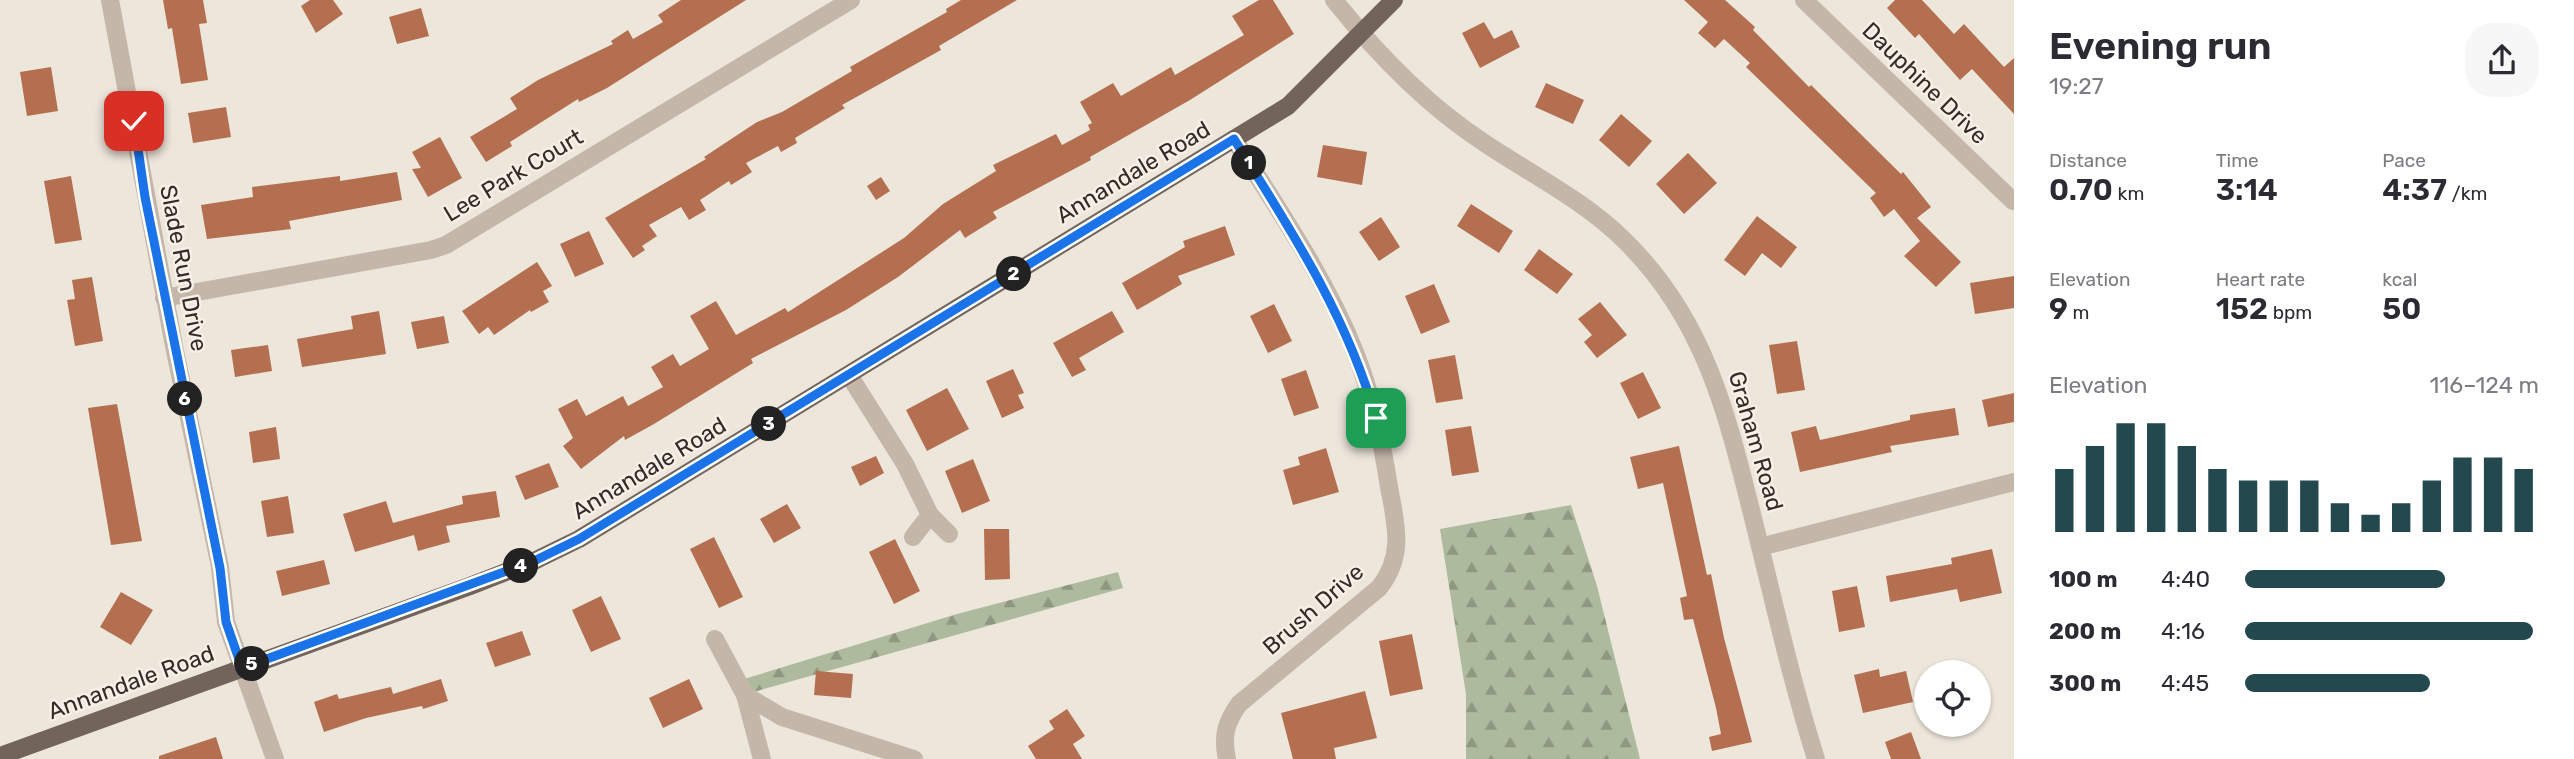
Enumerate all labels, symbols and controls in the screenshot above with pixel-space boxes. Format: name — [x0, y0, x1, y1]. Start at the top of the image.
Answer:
street label: Dauphine Drive — [1856, 16, 1994, 150]
text: Evening run — [2049, 23, 2272, 69]
button: share — [2465, 23, 2539, 97]
text: 19:27 — [2049, 72, 2104, 100]
pin — [104, 91, 164, 151]
icon: check — [115, 102, 153, 140]
street label: Annandale Road — [1051, 115, 1215, 229]
street label: Lee Park Court — [438, 122, 588, 228]
pin: 1 — [1232, 146, 1266, 180]
text: Distance — [2049, 149, 2127, 172]
text: Time — [2216, 149, 2259, 172]
text: Pace — [2382, 149, 2426, 172]
text: 1 — [1244, 151, 1253, 174]
text: 0.70 — [2049, 172, 2113, 208]
text: 3:14 — [2216, 172, 2278, 208]
text: 4:37 — [2382, 172, 2447, 208]
text: km — [2113, 182, 2144, 205]
text: /km — [2447, 182, 2487, 205]
street label: Slade Run Drive — [154, 183, 214, 353]
pin: 2 — [996, 256, 1032, 292]
text: 2 — [1007, 262, 1020, 285]
text: Elevation — [2049, 268, 2130, 291]
text: Heart rate — [2216, 268, 2305, 291]
text: kcal — [2382, 268, 2417, 291]
text: 9 — [2049, 291, 2068, 327]
text: 152 — [2216, 291, 2268, 327]
text: 50 — [2382, 291, 2421, 327]
text: m — [2068, 301, 2089, 324]
text: bpm — [2268, 301, 2312, 324]
street label: Graham Road — [1723, 368, 1789, 514]
text: Elevation — [2049, 371, 2148, 399]
text: 116–124 m — [2430, 371, 2539, 399]
pin: 6 — [168, 382, 202, 416]
text: 6 — [178, 387, 191, 410]
pin — [1346, 388, 1406, 448]
icon: arrive — [1357, 399, 1395, 437]
pin: 3 — [752, 406, 786, 442]
street label: Annandale Road — [567, 411, 731, 525]
text: 3 — [762, 412, 775, 435]
pin: 4 — [504, 548, 538, 584]
text: 4 — [514, 554, 527, 577]
street label: Brush Drive — [1257, 558, 1369, 660]
text: 100 m — [2049, 565, 2118, 593]
text: 4:40 — [2161, 565, 2210, 593]
text: 200 m — [2049, 617, 2121, 645]
text: 4:16 — [2161, 617, 2205, 645]
street label: Annandale Road — [44, 639, 218, 725]
pin: 5 — [234, 646, 270, 682]
text: 5 — [245, 652, 258, 675]
map controls — [1914, 660, 1991, 737]
button: locate — [1914, 660, 1991, 737]
text: 300 m — [2049, 669, 2121, 697]
text: 4:45 — [2161, 669, 2209, 697]

